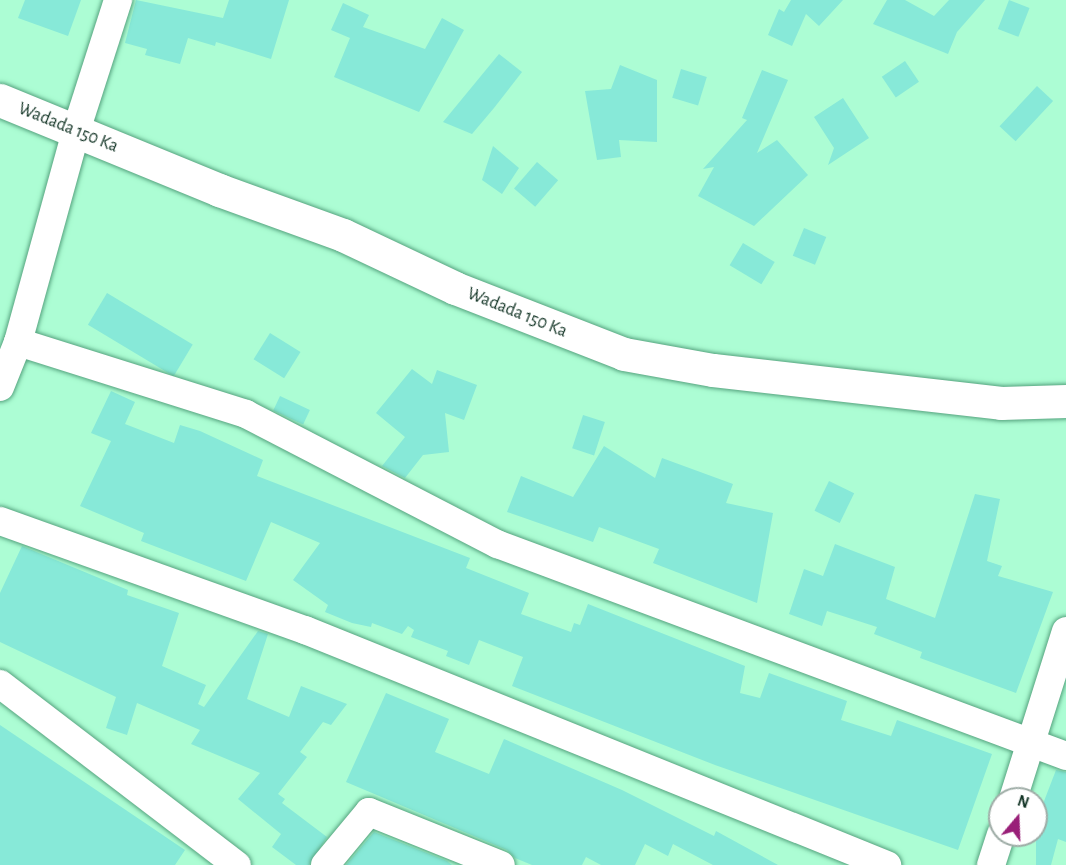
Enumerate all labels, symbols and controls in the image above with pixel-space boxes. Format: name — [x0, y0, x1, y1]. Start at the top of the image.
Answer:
street label: Wadada 150 Ka — [15, 98, 121, 158]
street label: Wadada 150 Ka — [464, 283, 570, 343]
north arrow — [988, 787, 1048, 847]
text: N — [1015, 792, 1031, 811]

